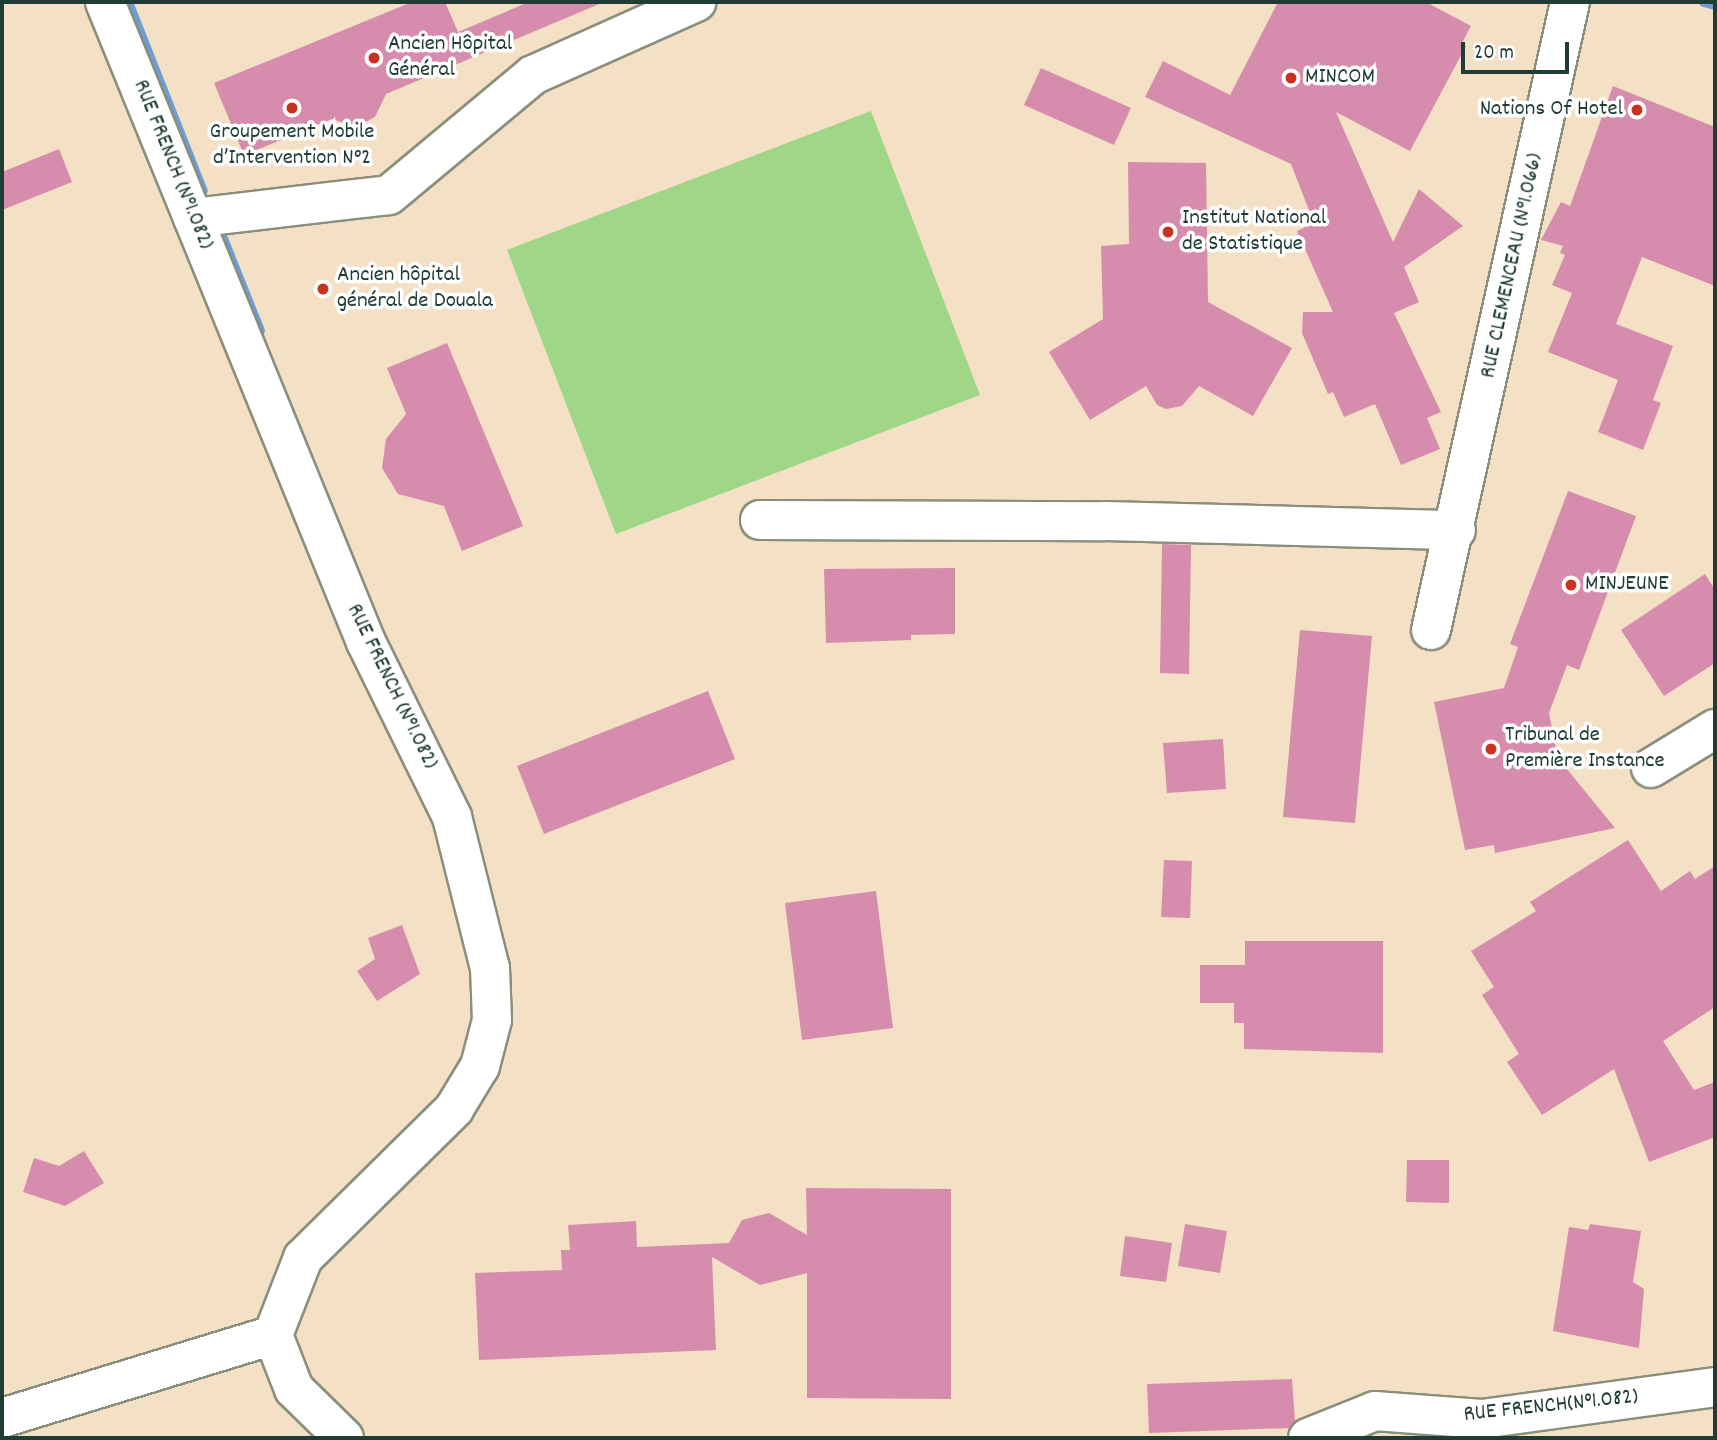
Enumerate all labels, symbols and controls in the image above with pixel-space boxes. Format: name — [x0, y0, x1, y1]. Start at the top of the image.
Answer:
scale bar — [1465, 28, 1574, 72]
place label: Ancien Hôpital Général — [388, 31, 512, 85]
text: 20 m — [1474, 39, 1514, 69]
marker: Ancien Hôpital Général — [366, 50, 382, 66]
place label: MINCOM — [1305, 64, 1375, 92]
marker: MINCOM — [1283, 70, 1299, 86]
street label: RUE FRENCH (N°1.082) — [125, 76, 219, 254]
place label: Nations Of Hotel — [1480, 96, 1623, 124]
marker: Groupement Mobile d’Intervention N°2 — [284, 100, 300, 116]
marker: Nations Of Hotel — [1629, 102, 1645, 118]
place label: Groupement Mobile d’Intervention N°2 — [210, 119, 374, 173]
street label: RUE CLEMENCEAU (N°1.066) — [1476, 151, 1550, 381]
place label: Institut National de Statistique — [1182, 205, 1326, 259]
marker: Institut National de Statistique — [1160, 224, 1176, 240]
place label: Ancien hôpital général de Douala — [337, 262, 493, 316]
marker: Ancien hôpital général de Douala — [315, 281, 331, 297]
place label: MINJEUNE — [1585, 571, 1669, 599]
marker: MINJEUNE — [1563, 577, 1579, 593]
street label: RUE FRENCH (N°1.082) — [339, 600, 443, 774]
place label: Tribunal de Première Instance — [1505, 722, 1665, 776]
marker: Tribunal de Première Instance — [1483, 741, 1499, 757]
street label: RUE FRENCH(N°1.082) — [1462, 1384, 1640, 1430]

